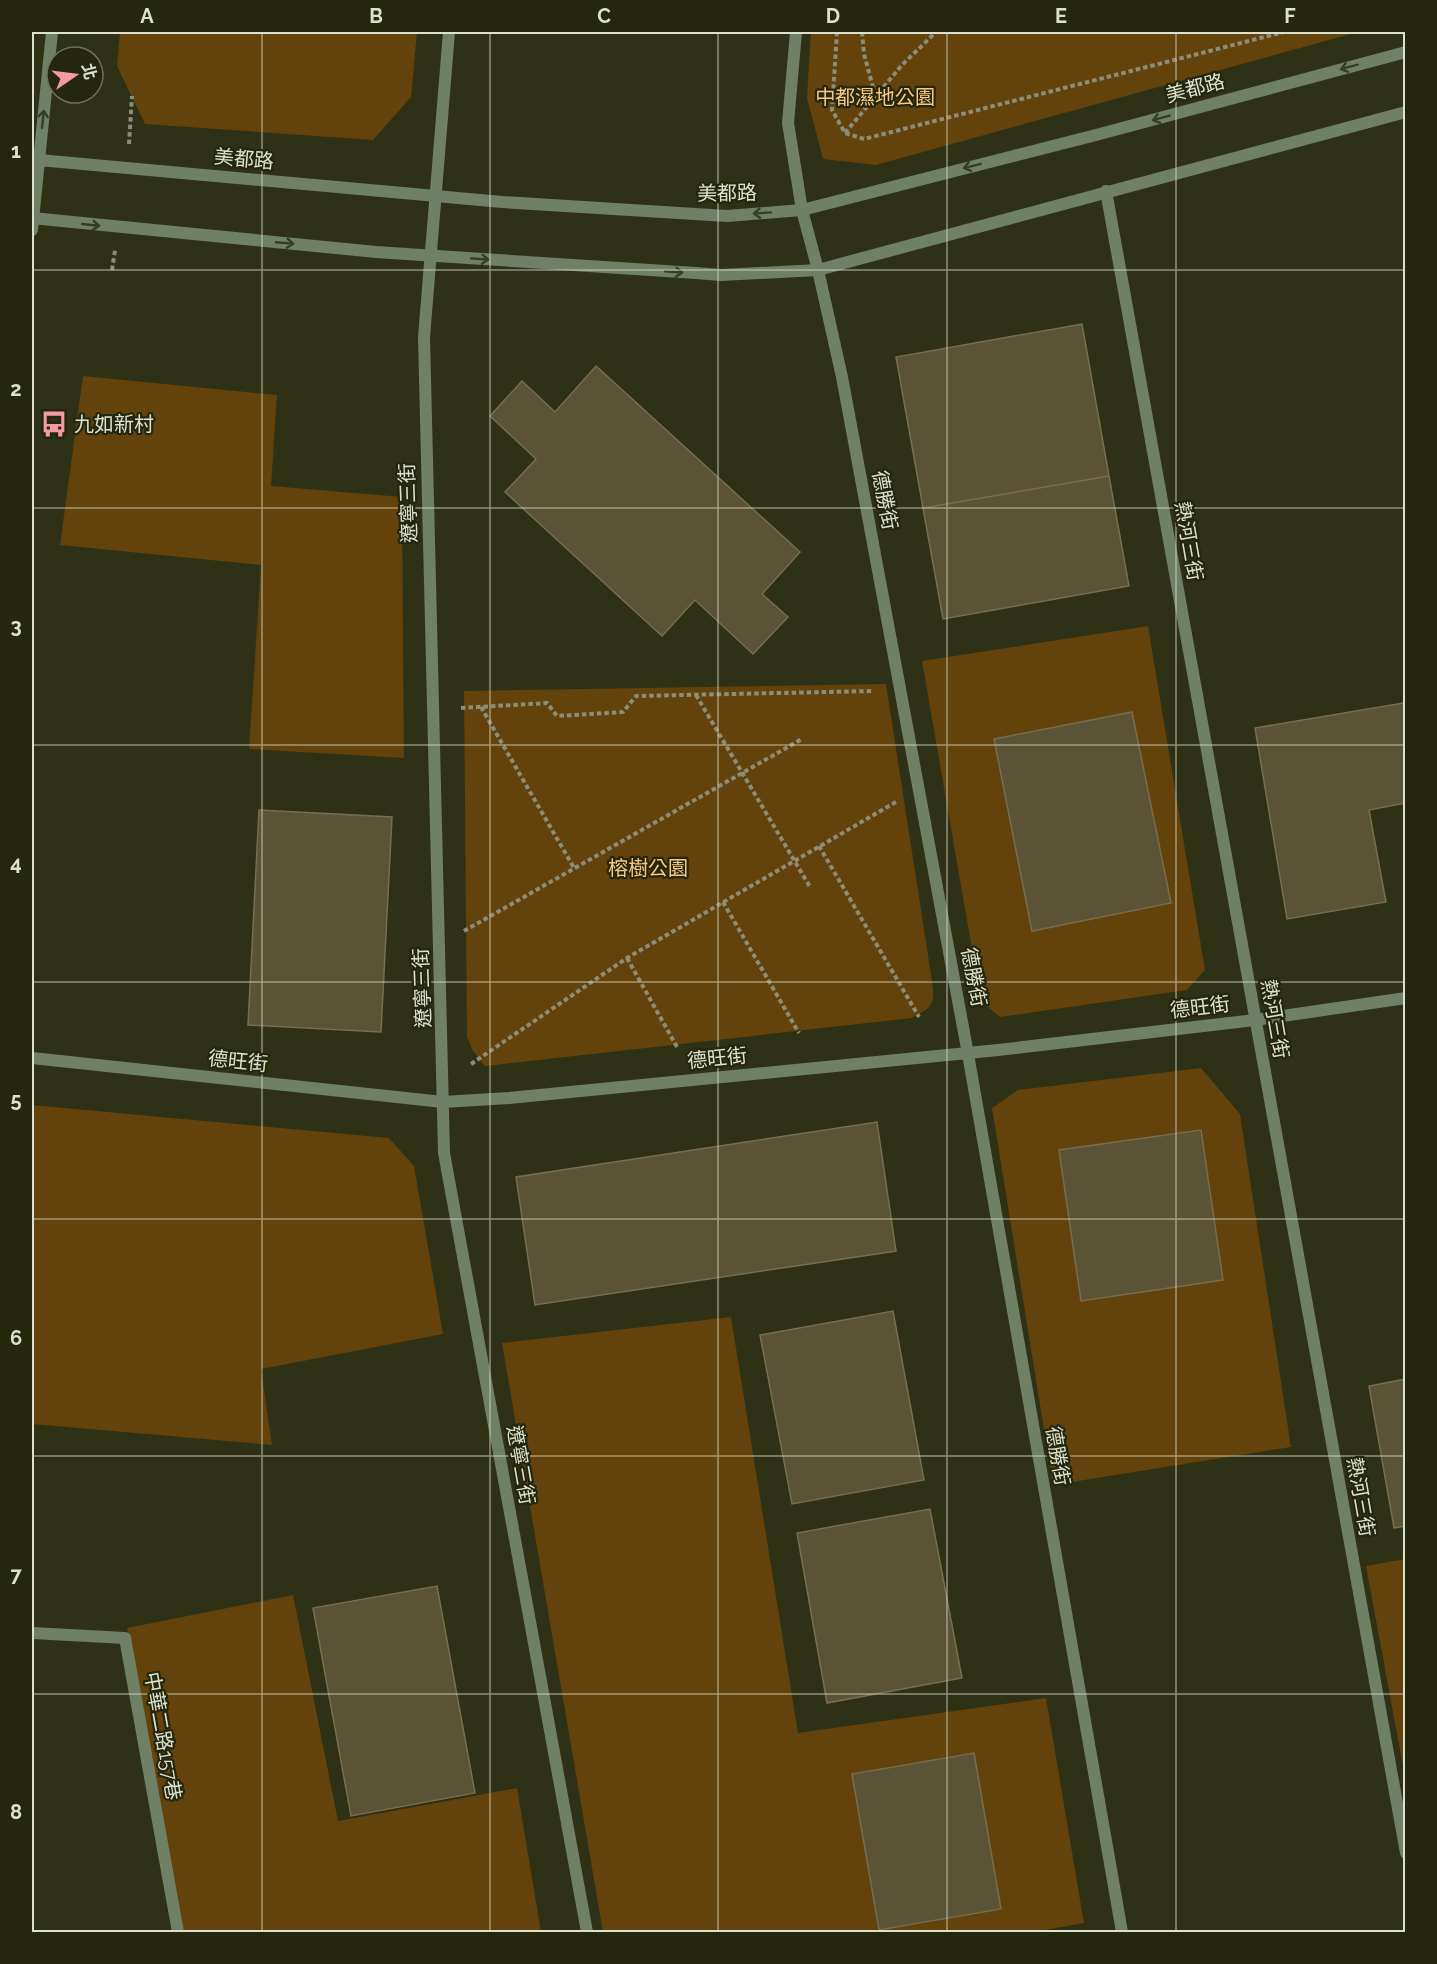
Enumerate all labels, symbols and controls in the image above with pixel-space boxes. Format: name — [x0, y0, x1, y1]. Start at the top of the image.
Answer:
text: A — [140, 4, 154, 28]
text: B — [369, 4, 383, 28]
text: C — [597, 4, 611, 28]
text: D — [826, 4, 840, 28]
text: E — [1055, 4, 1067, 28]
text: F — [1284, 4, 1296, 28]
north arrow — [45, 45, 105, 105]
text: 北 — [78, 61, 100, 82]
one-way arrow — [1340, 62, 1359, 73]
street label: 美都路 — [1163, 69, 1227, 107]
park label: 中都濕地公園 — [815, 85, 935, 109]
one-way arrow — [38, 110, 49, 130]
one-way arrow — [1152, 112, 1171, 124]
text: 1 — [11, 139, 21, 163]
street label: 美都路 — [213, 144, 275, 174]
one-way arrow — [963, 161, 982, 173]
street label: 美都路 — [697, 180, 757, 206]
one-way arrow — [752, 208, 772, 219]
one-way arrow — [81, 220, 101, 231]
one-way arrow — [275, 238, 295, 249]
one-way arrow — [469, 253, 489, 264]
one-way arrow — [664, 267, 684, 278]
text: 2 — [10, 377, 22, 401]
bus stop icon: 九如新村 — [39, 409, 69, 439]
place label: 九如新村 — [74, 412, 154, 436]
street label: 遼寧三街 — [395, 463, 421, 543]
street label: 德勝街 — [867, 468, 903, 532]
street label: 熱河三街 — [1170, 500, 1208, 582]
text: 3 — [10, 614, 22, 638]
text: 4 — [10, 851, 22, 875]
park label: 榕樹公園 — [608, 856, 688, 880]
street label: 德勝街 — [956, 945, 992, 1009]
street label: 遼寧三街 — [409, 948, 435, 1028]
street label: 熱河三街 — [1256, 978, 1294, 1060]
street label: 德旺街 — [1169, 991, 1231, 1023]
street label: 德旺街 — [686, 1043, 748, 1073]
street label: 德旺街 — [207, 1046, 269, 1076]
text: 5 — [10, 1088, 22, 1112]
text: 6 — [10, 1326, 22, 1350]
street label: 遼寧三街 — [502, 1424, 540, 1506]
street label: 德勝街 — [1041, 1424, 1075, 1488]
street label: 熱河三街 — [1342, 1456, 1380, 1538]
text: 7 — [10, 1563, 22, 1587]
street label: 中華二路157巷 — [140, 1670, 186, 1802]
text: 8 — [10, 1800, 22, 1824]

